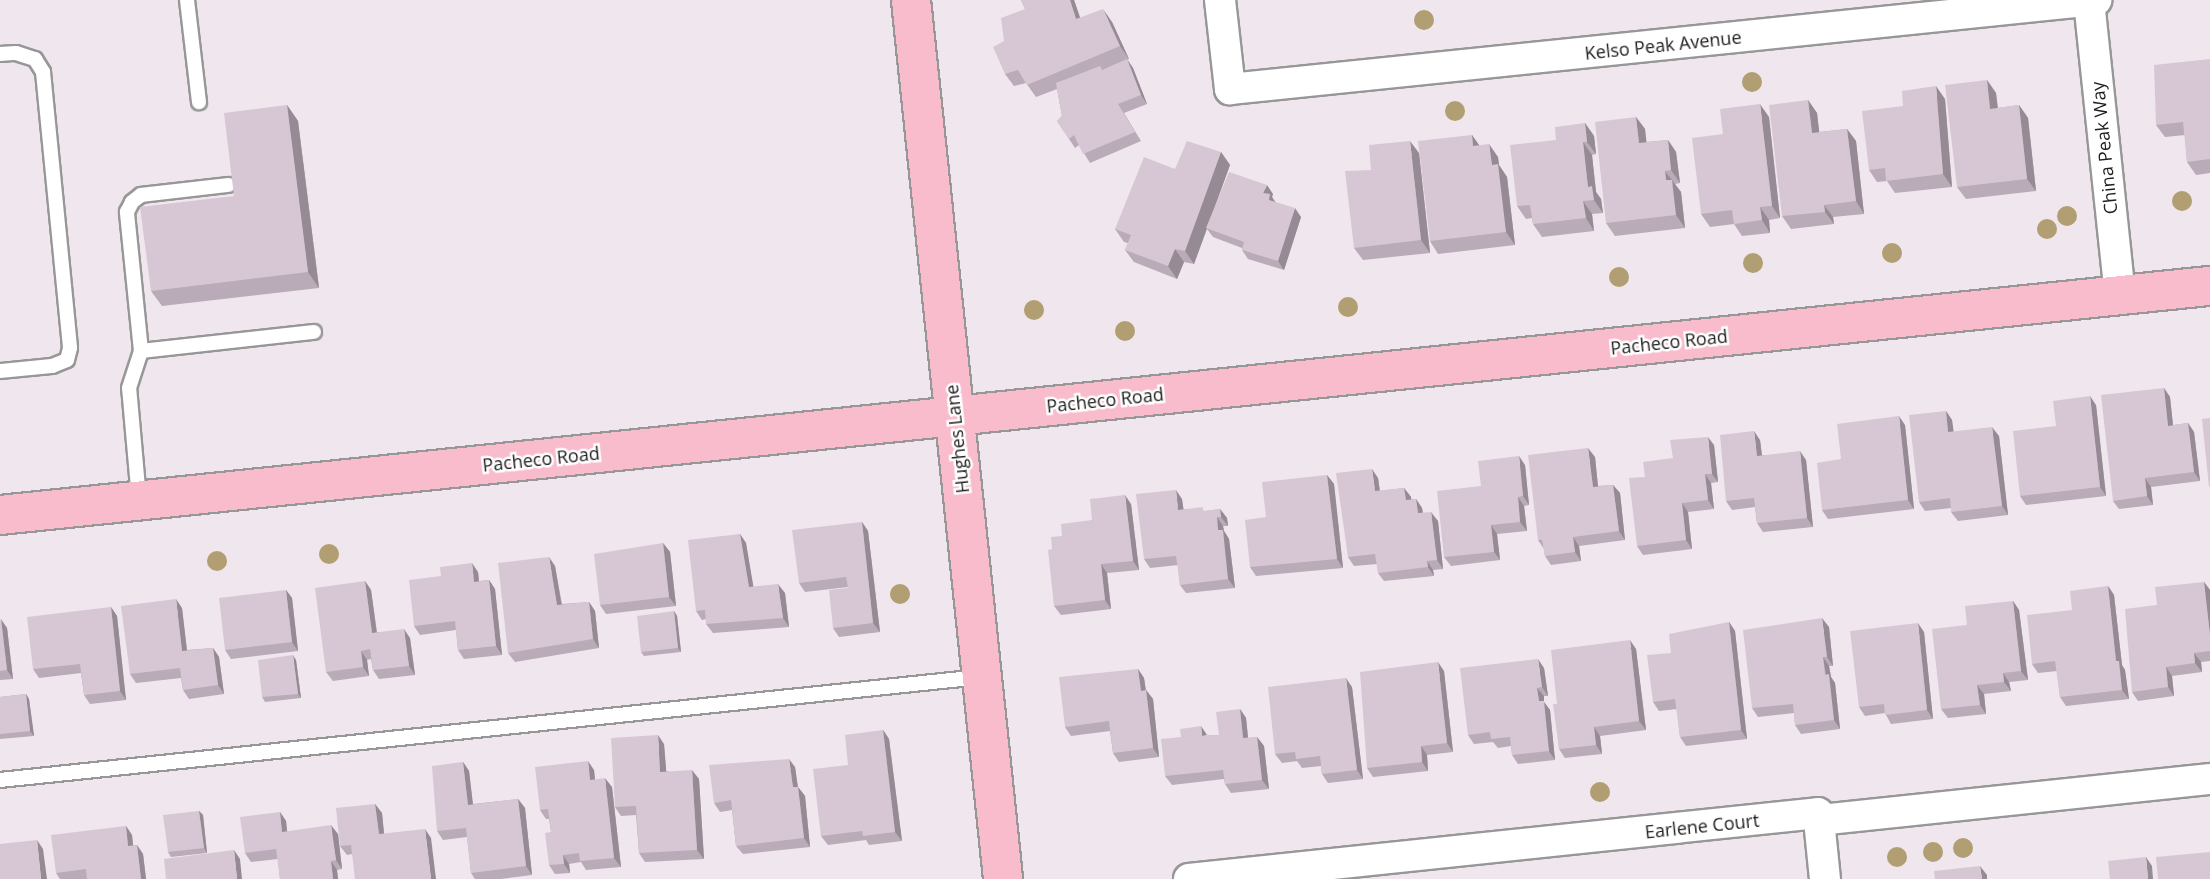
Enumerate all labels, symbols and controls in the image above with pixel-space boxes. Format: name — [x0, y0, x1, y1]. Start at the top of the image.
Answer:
street label: Kelso Peak Avenue — [1584, 26, 1742, 64]
street label: China Peak Way — [2086, 81, 2122, 215]
street label: Pacheco Road — [1609, 325, 1729, 359]
street label: Pacheco Road — [1045, 383, 1165, 417]
street label: Hughes Lane — [941, 384, 973, 494]
street label: Pacheco Road — [481, 442, 601, 476]
street label: Earlene Court — [1644, 809, 1760, 843]

